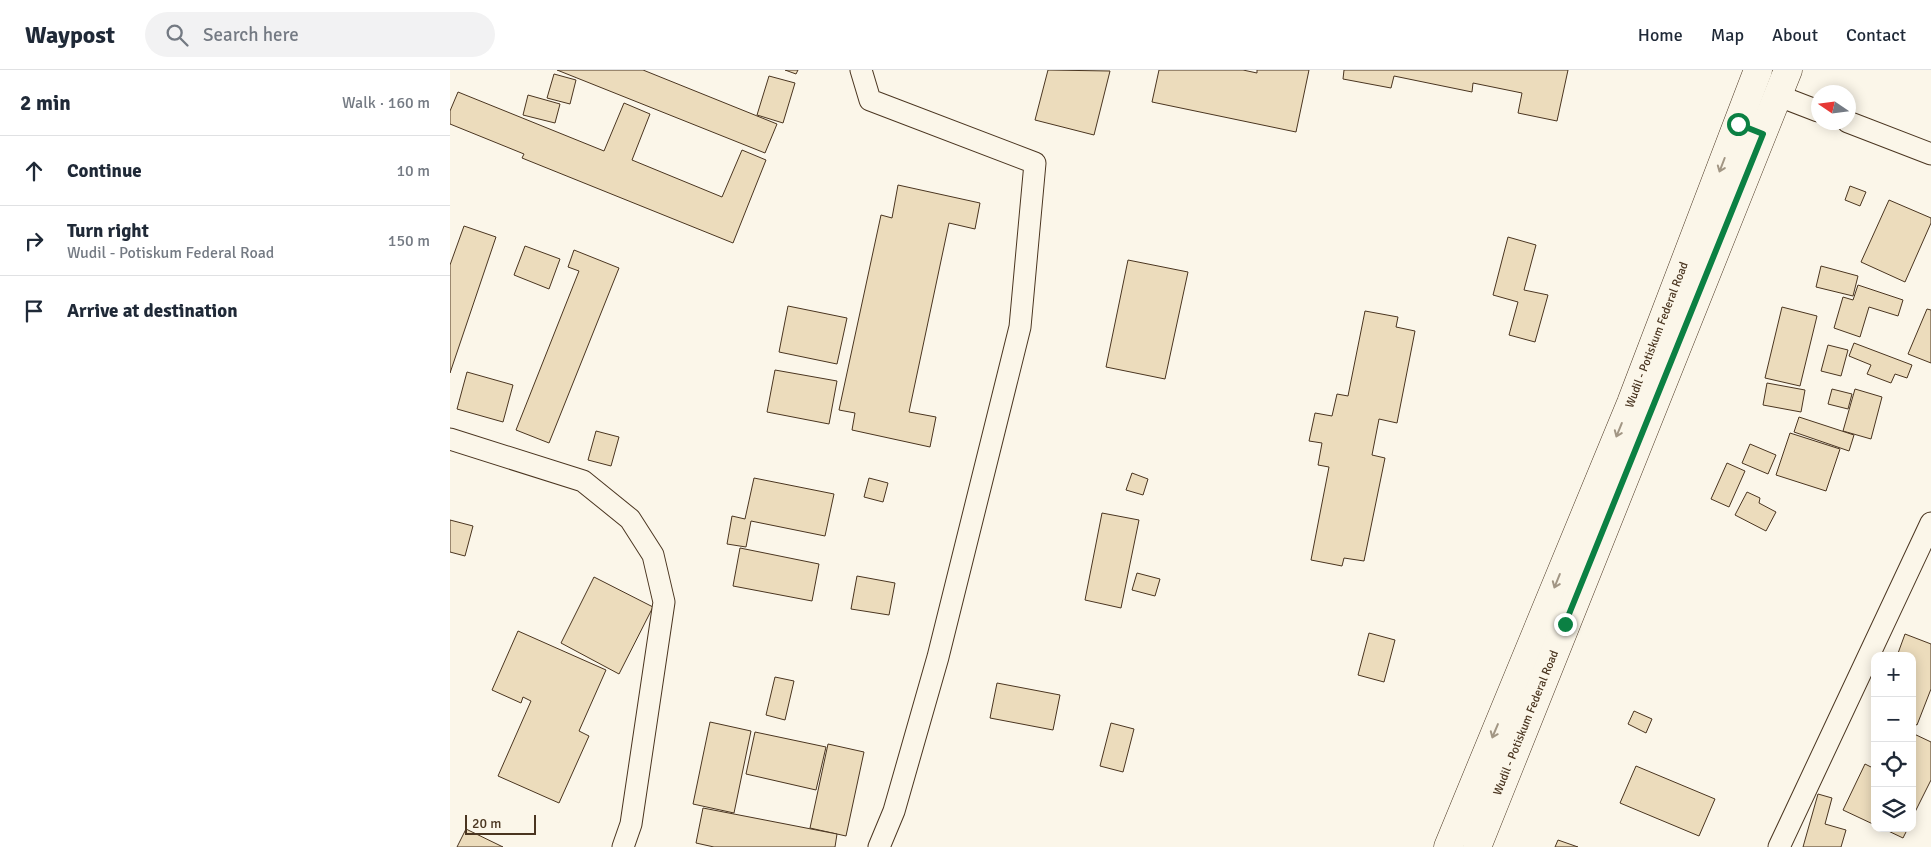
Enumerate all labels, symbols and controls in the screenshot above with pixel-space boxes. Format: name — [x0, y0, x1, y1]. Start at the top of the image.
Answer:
search box — [145, 12, 495, 57]
text: Waypost — [25, 20, 115, 50]
icon: search — [163, 21, 191, 49]
text: Search here — [203, 23, 299, 47]
text: Home — [1638, 24, 1683, 46]
text: Map — [1711, 24, 1744, 46]
text: About — [1772, 24, 1818, 46]
text: Contact — [1846, 24, 1906, 46]
north arrow — [1811, 85, 1856, 130]
text: 2 min — [20, 90, 71, 116]
text: Walk · 160 m — [342, 93, 430, 113]
route start — [1727, 113, 1750, 136]
icon: ahead — [20, 157, 48, 185]
one-way arrow — [1717, 157, 1726, 172]
text: Continue — [67, 159, 142, 183]
text: 10 m — [396, 161, 430, 181]
text: Turn right — [67, 219, 149, 243]
icon: right — [20, 227, 48, 255]
text: 150 m — [388, 231, 430, 251]
text: Wudil - Potiskum Federal Road — [67, 243, 274, 263]
street label: Wudil - Potiskum Federal Road — [1622, 260, 1692, 410]
icon: arrive — [20, 297, 48, 325]
text: Arrive at destination — [67, 299, 238, 323]
one-way arrow — [1614, 423, 1623, 438]
one-way arrow — [1552, 573, 1562, 588]
route end — [1554, 613, 1577, 636]
street label: Wudil - Potiskum Federal Road — [1490, 648, 1562, 798]
map controls — [1871, 652, 1916, 832]
button: + — [1871, 652, 1916, 697]
button: − — [1871, 697, 1916, 742]
one-way arrow — [1489, 723, 1499, 738]
button: locate — [1871, 742, 1916, 787]
button: layers — [1871, 787, 1916, 832]
scale bar — [465, 812, 536, 835]
text: 20 m — [472, 815, 501, 832]

